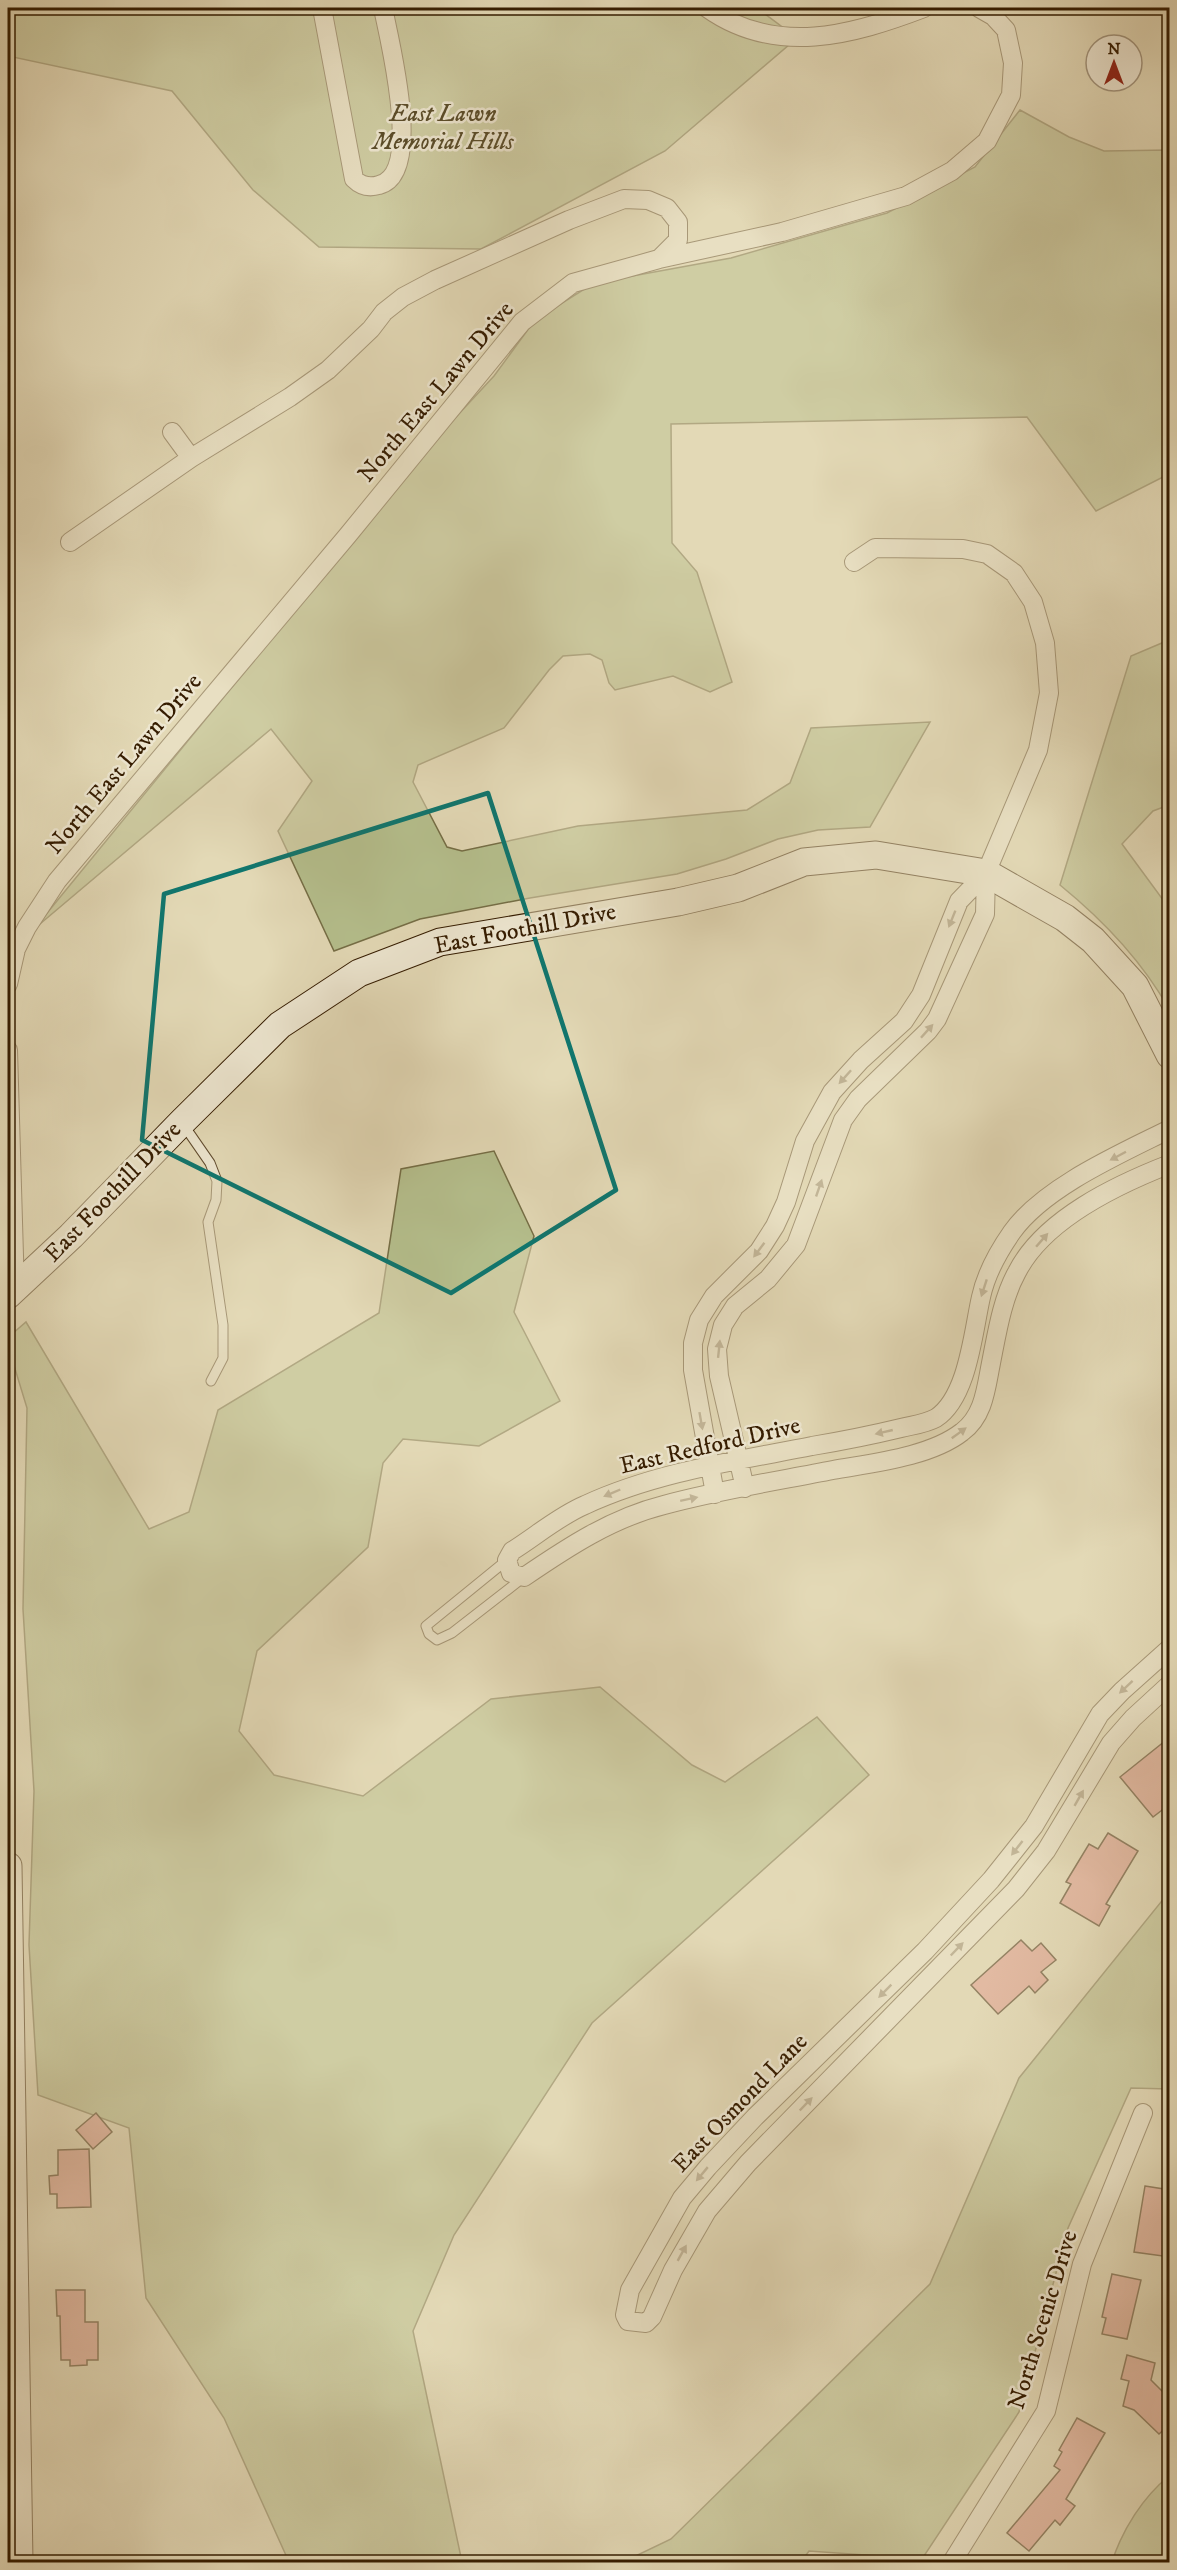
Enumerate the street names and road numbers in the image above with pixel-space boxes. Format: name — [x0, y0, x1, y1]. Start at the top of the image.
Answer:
street label: North East Lawn Drive — [352, 295, 520, 489]
street label: North East Lawn Drive — [40, 667, 208, 861]
street label: East Foothill Drive — [431, 897, 619, 961]
street label: East Foothill Drive — [38, 1115, 188, 1269]
street label: East Redford Drive — [617, 1411, 803, 1481]
street label: East Osmond Lane — [666, 2027, 814, 2179]
street label: North Scenic Drive — [1002, 2227, 1085, 2413]

